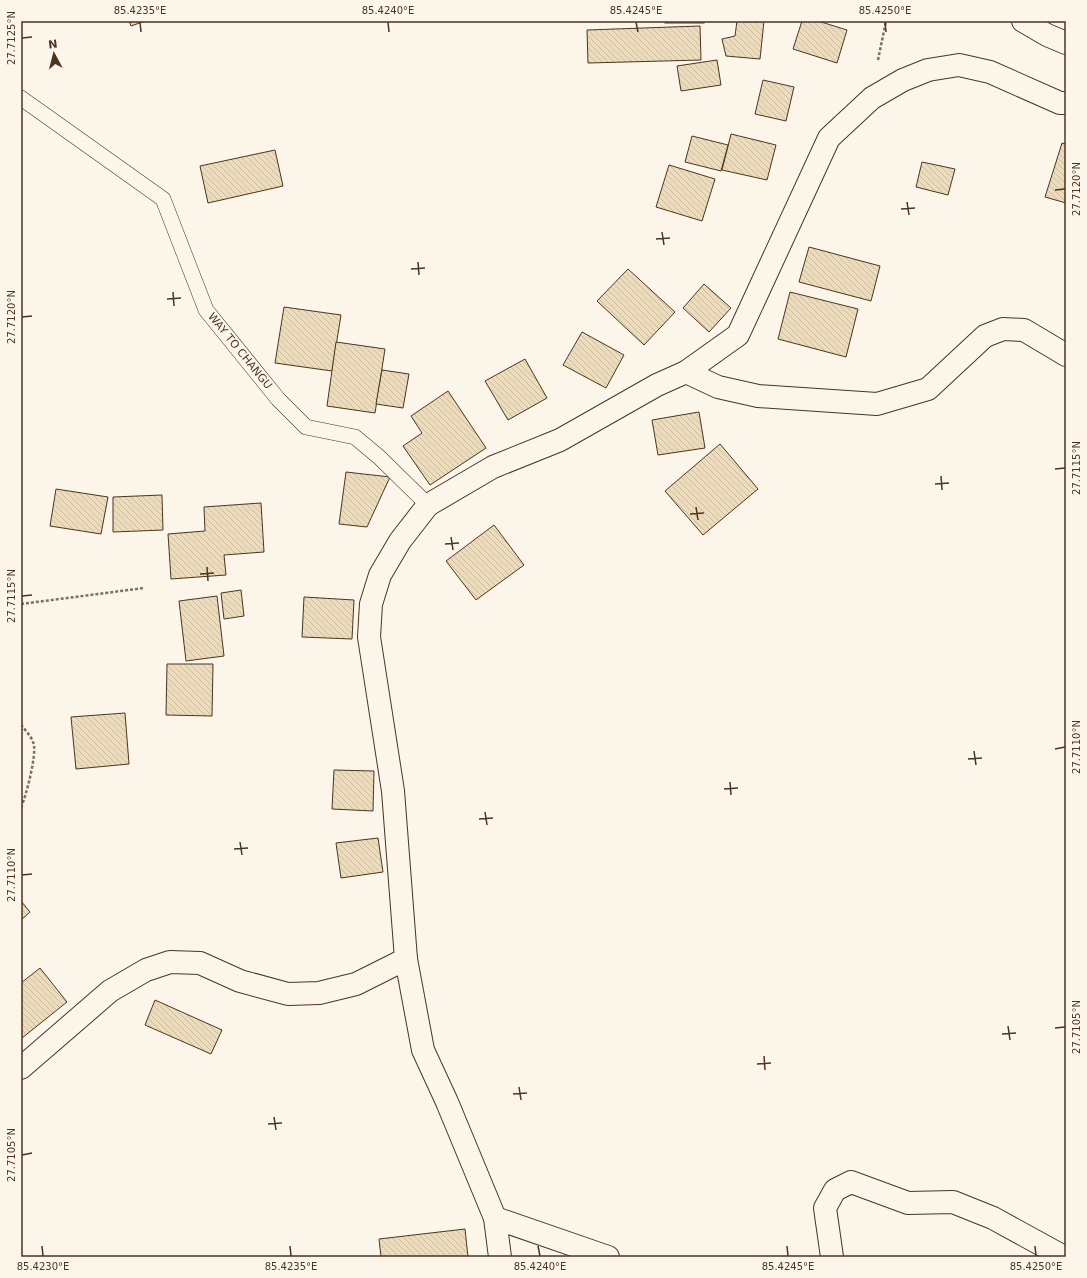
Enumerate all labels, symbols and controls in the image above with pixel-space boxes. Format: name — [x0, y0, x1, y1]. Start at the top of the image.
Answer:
text: 85.4235°E — [114, 5, 166, 16]
text: 85.4240°E — [362, 5, 414, 16]
text: 85.4245°E — [610, 5, 662, 16]
text: 85.4250°E — [859, 5, 911, 16]
text: 27.7125°N — [6, 11, 17, 65]
north arrow — [34, 34, 74, 74]
text: N — [47, 38, 58, 52]
text: 27.7120°N — [1071, 162, 1082, 216]
text: 27.7120°N — [6, 290, 17, 344]
street label: WAY TO CHANGU — [205, 310, 275, 392]
text: 27.7115°N — [1071, 441, 1082, 495]
text: 27.7115°N — [6, 569, 17, 623]
text: 27.7110°N — [1071, 720, 1082, 774]
text: 27.7110°N — [6, 848, 17, 902]
text: 27.7105°N — [1071, 1000, 1082, 1054]
text: 27.7105°N — [6, 1128, 17, 1182]
text: 85.4230°E — [17, 1261, 69, 1272]
text: 85.4235°E — [265, 1261, 317, 1272]
text: 85.4240°E — [514, 1261, 566, 1272]
text: 85.4245°E — [762, 1261, 814, 1272]
text: 85.4250°E — [1010, 1261, 1062, 1272]

